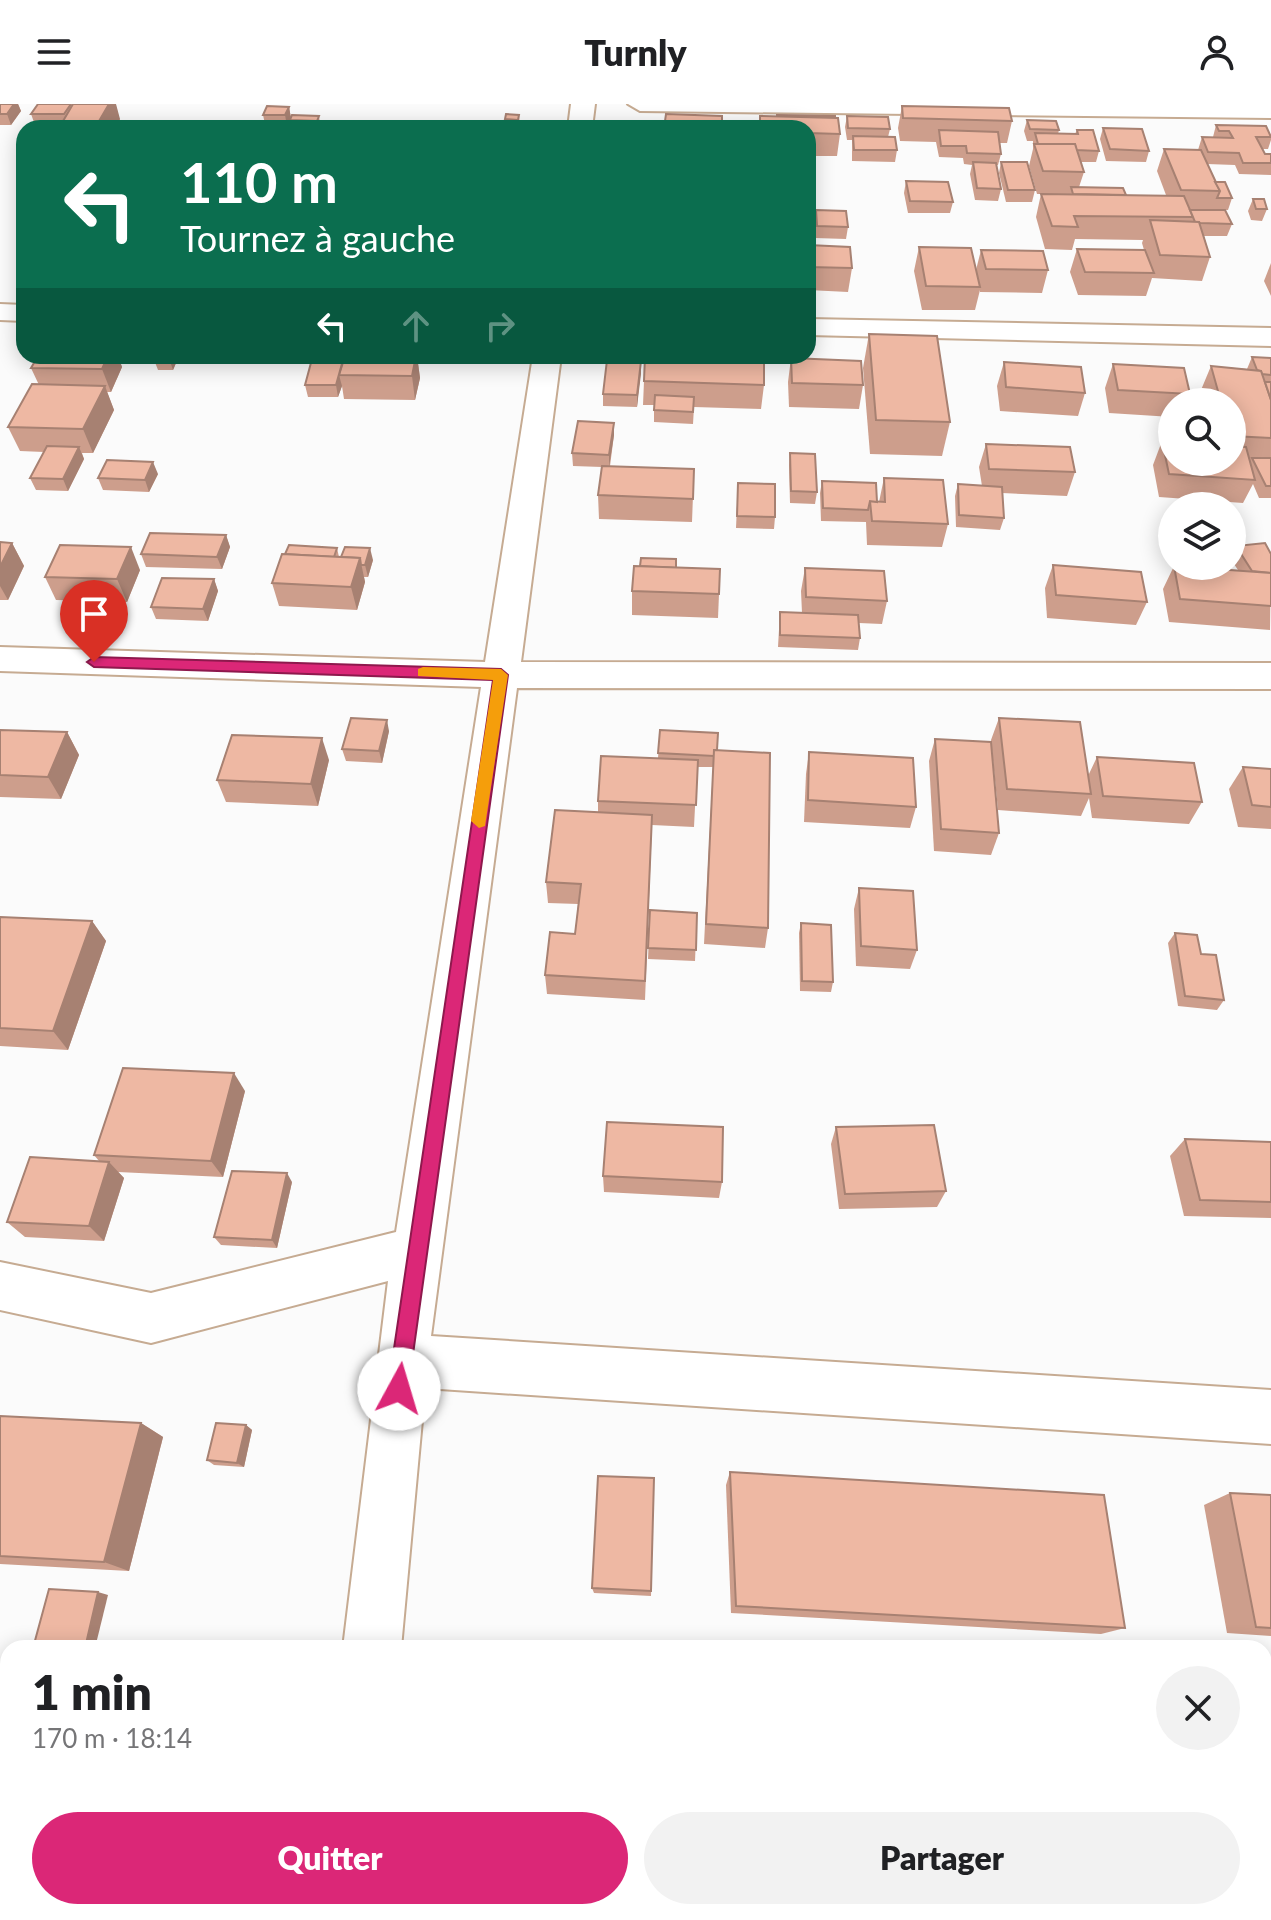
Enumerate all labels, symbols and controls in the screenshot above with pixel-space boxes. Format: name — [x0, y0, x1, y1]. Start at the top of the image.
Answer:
icon: menu — [32, 30, 76, 74]
text: Turnly — [584, 30, 687, 74]
icon: person — [1195, 30, 1239, 74]
text: 110 m — [180, 148, 338, 215]
icon: left — [48, 152, 152, 256]
text: Tournez à gauche — [180, 216, 455, 260]
icon: left — [310, 304, 354, 348]
icon: ahead — [394, 304, 438, 348]
icon: right — [478, 304, 522, 348]
map controls — [1158, 388, 1246, 580]
button: search — [1158, 388, 1246, 476]
button: layers — [1158, 492, 1246, 580]
pin — [60, 580, 128, 662]
icon: arrive — [72, 592, 116, 636]
position arrow — [357, 1347, 441, 1431]
text: 1 min — [32, 1663, 152, 1720]
button: close — [1156, 1666, 1240, 1750]
text: 170 m · 18:14 — [32, 1722, 192, 1754]
button: Quitter — [32, 1812, 628, 1904]
button: Partager — [644, 1812, 1240, 1904]

